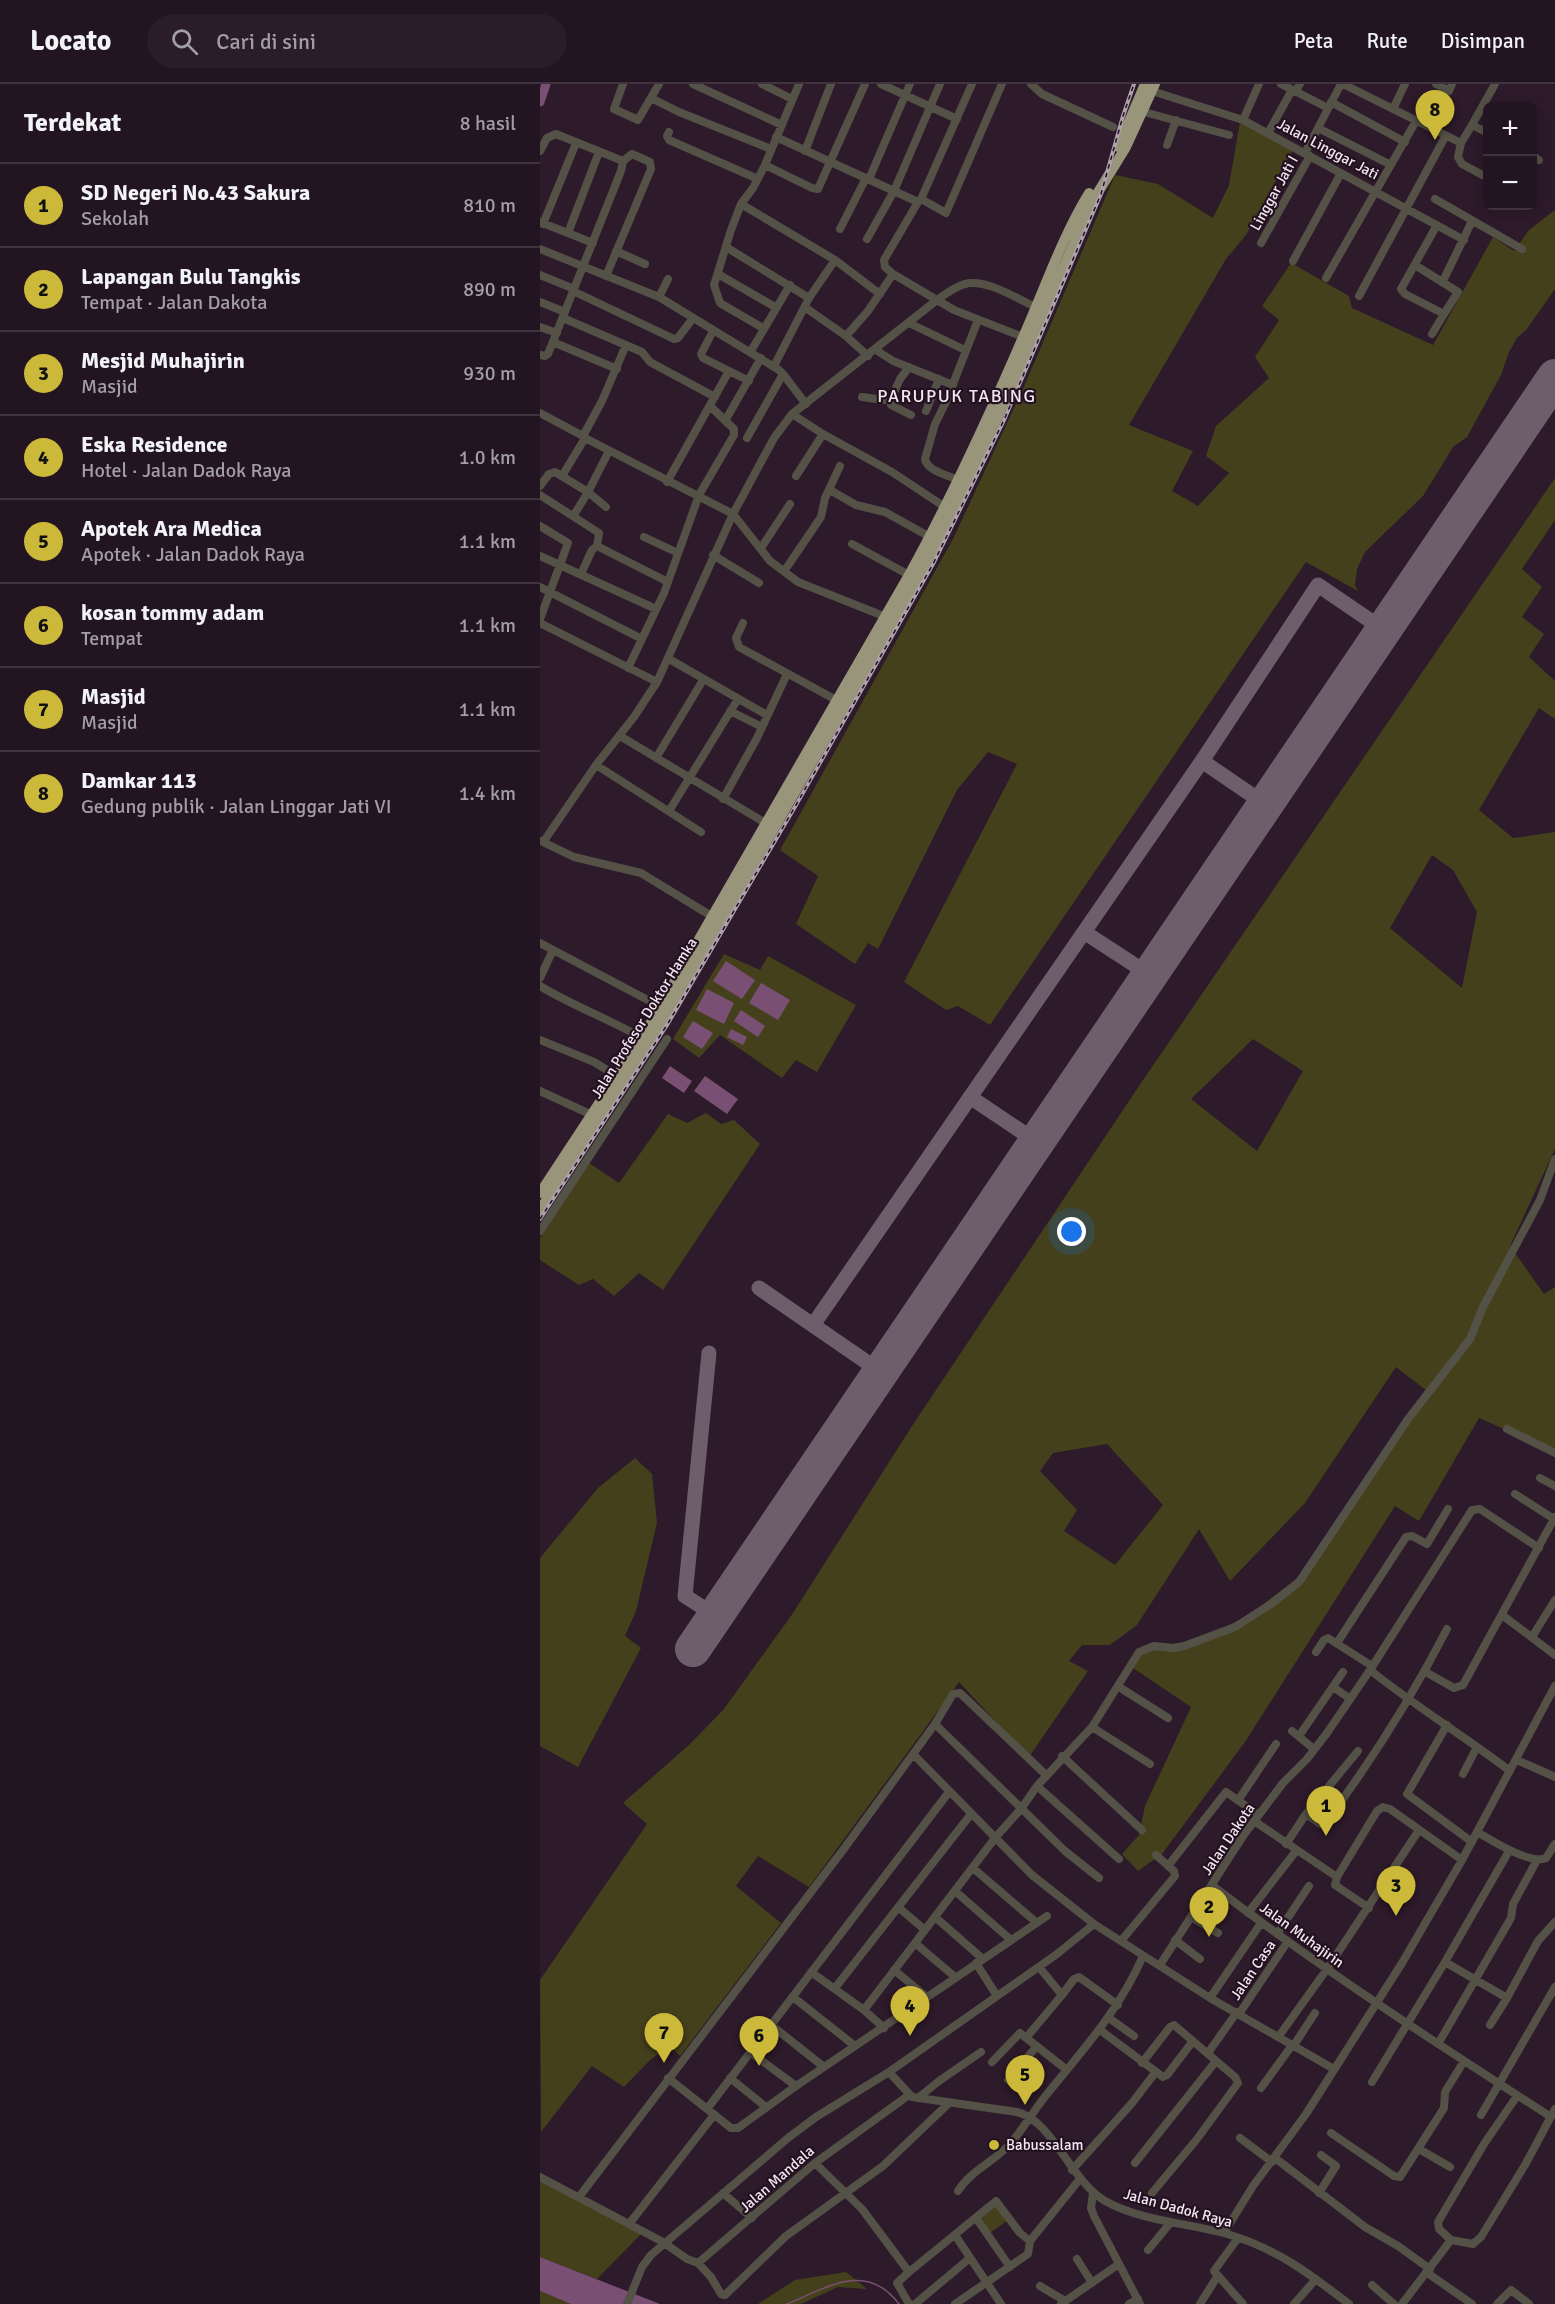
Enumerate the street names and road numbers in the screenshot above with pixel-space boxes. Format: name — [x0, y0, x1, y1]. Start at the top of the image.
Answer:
street label: Jalan Linggar Jati — [1274, 115, 1382, 183]
street label: Linggar Jati I — [1246, 152, 1302, 234]
street label: Jalan Profesor Doktor Hamka — [587, 934, 701, 1102]
street label: Jalan Dakota — [1198, 1800, 1258, 1878]
street label: Jalan Muhajirin — [1256, 1898, 1348, 1972]
street label: Jalan Casa — [1226, 1937, 1280, 2003]
street label: Jalan Mandala — [736, 2142, 818, 2216]
street label: Jalan Dadok Raya — [1122, 2185, 1234, 2231]

